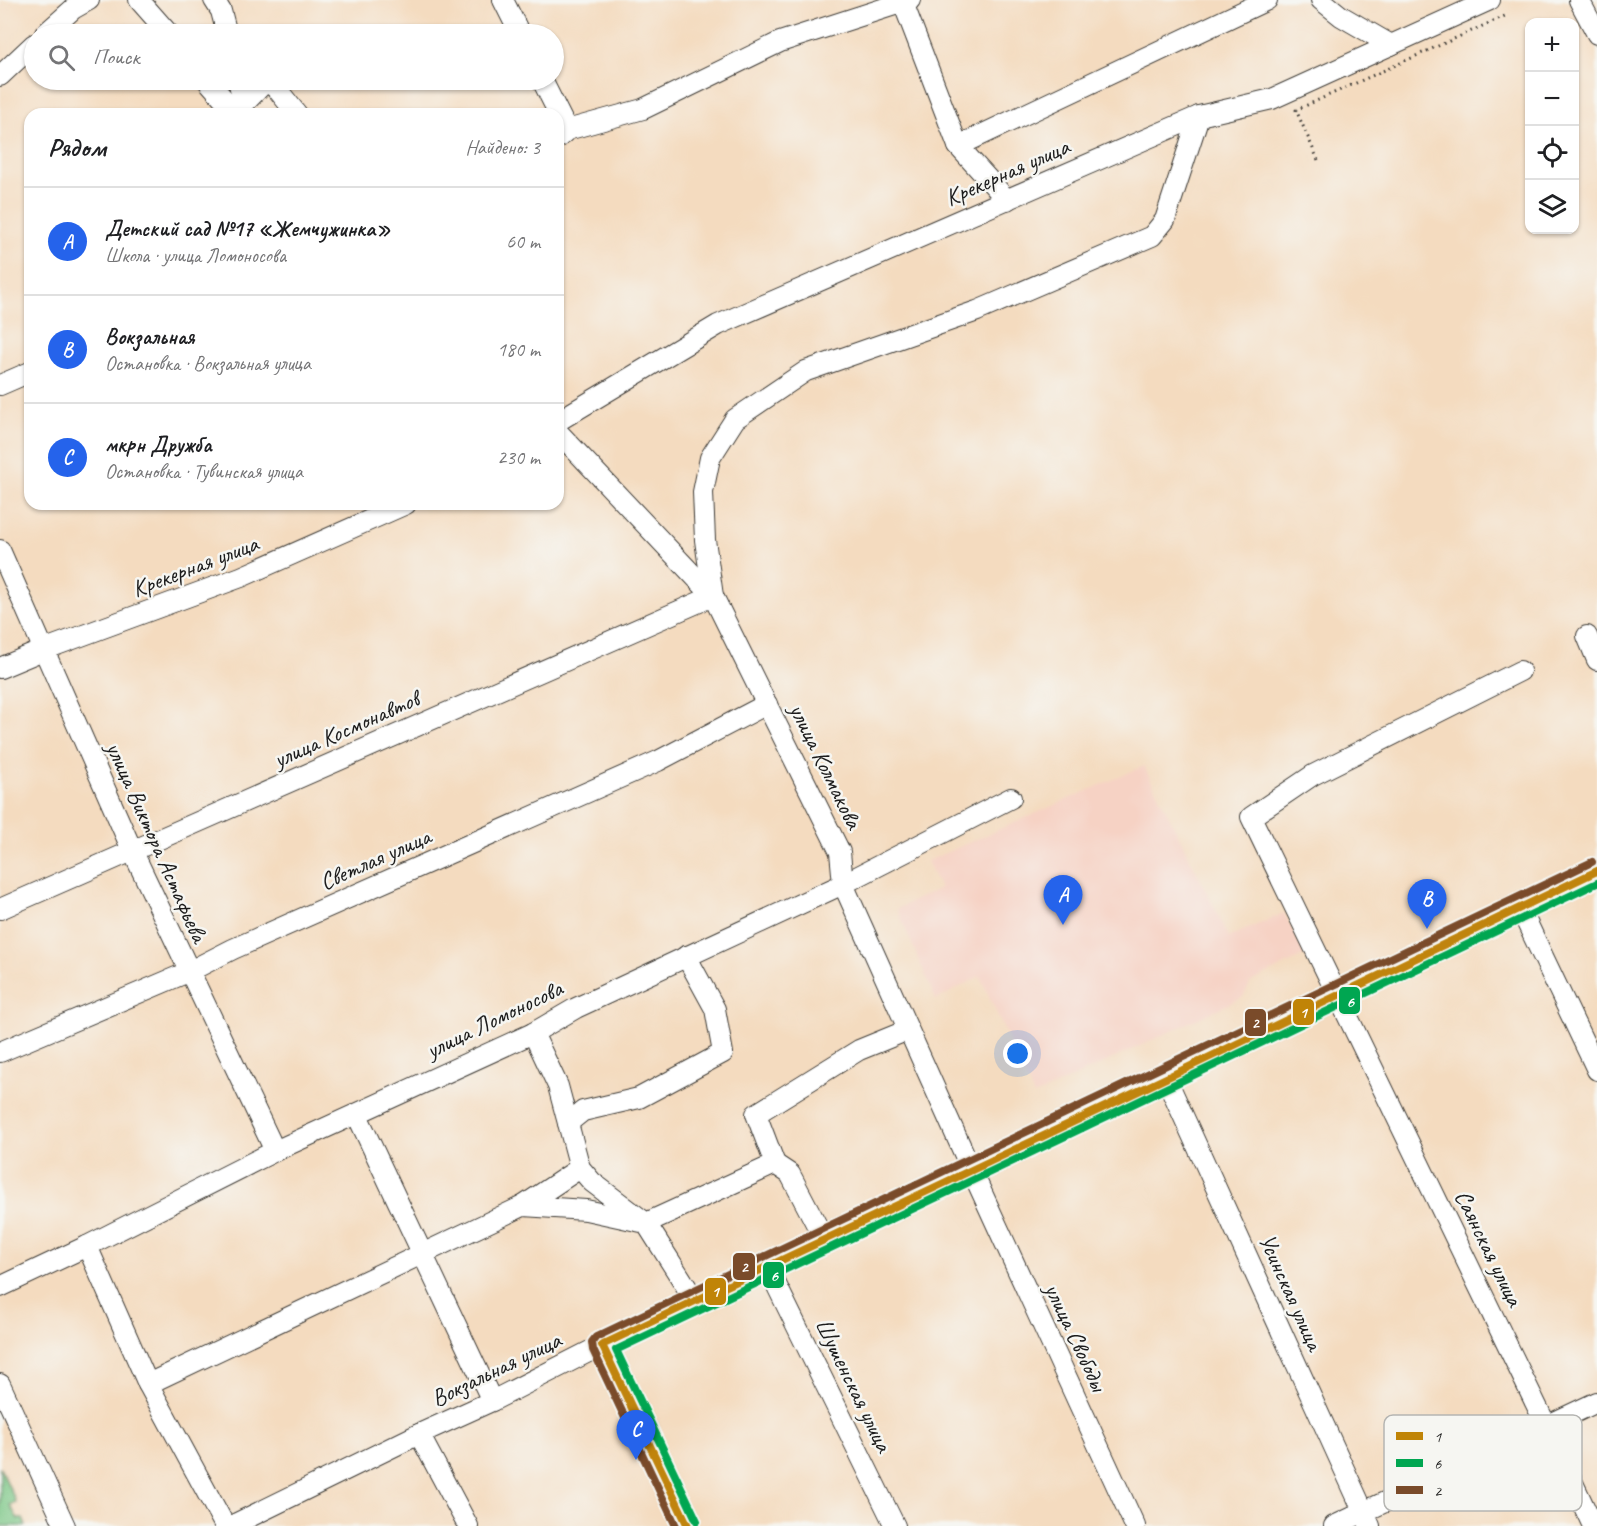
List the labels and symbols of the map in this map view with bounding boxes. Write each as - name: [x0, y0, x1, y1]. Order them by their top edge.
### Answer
- street label: Крекерная улица: [940, 131, 1075, 213]
- street label: Крекерная улица: [128, 528, 264, 604]
- street label: улица Космонавтов: [267, 682, 427, 775]
- street label: улица Колмакова: [782, 697, 870, 835]
- street label: улица Виктора Астафьева: [98, 735, 216, 949]
- street label: Светлая улица: [315, 820, 437, 897]
- pin: A: [1044, 876, 1082, 925]
- pin: B: [1408, 880, 1446, 929]
- street label: улица Ломоносова: [419, 972, 568, 1066]
- line badge: 6: [1338, 986, 1361, 1015]
- text: 6: [1346, 992, 1355, 1012]
- line badge: 1: [1292, 998, 1315, 1026]
- text: 1: [1299, 1003, 1308, 1023]
- line badge: 2: [1244, 1008, 1267, 1037]
- text: 2: [1251, 1013, 1260, 1033]
- your location: [1003, 1039, 1032, 1068]
- street label: Саянская улица: [1448, 1185, 1531, 1312]
- street label: Усинская улица: [1252, 1229, 1331, 1357]
- line badge: 2: [732, 1252, 756, 1281]
- text: 2: [740, 1257, 749, 1277]
- line badge: 6: [762, 1261, 785, 1289]
- text: 6: [770, 1266, 779, 1286]
- line badge: 1: [704, 1277, 727, 1306]
- street label: улица Свободы: [1037, 1277, 1115, 1398]
- text: 1: [711, 1282, 720, 1302]
- street label: Шушенская улица: [809, 1313, 900, 1458]
- street label: Вокзальная улица: [426, 1324, 567, 1413]
- pin: C: [616, 1410, 656, 1460]
- legend: [1384, 1415, 1582, 1511]
- text: 1: [1434, 1427, 1442, 1447]
- text: 6: [1434, 1454, 1442, 1474]
- text: 2: [1434, 1481, 1443, 1501]

